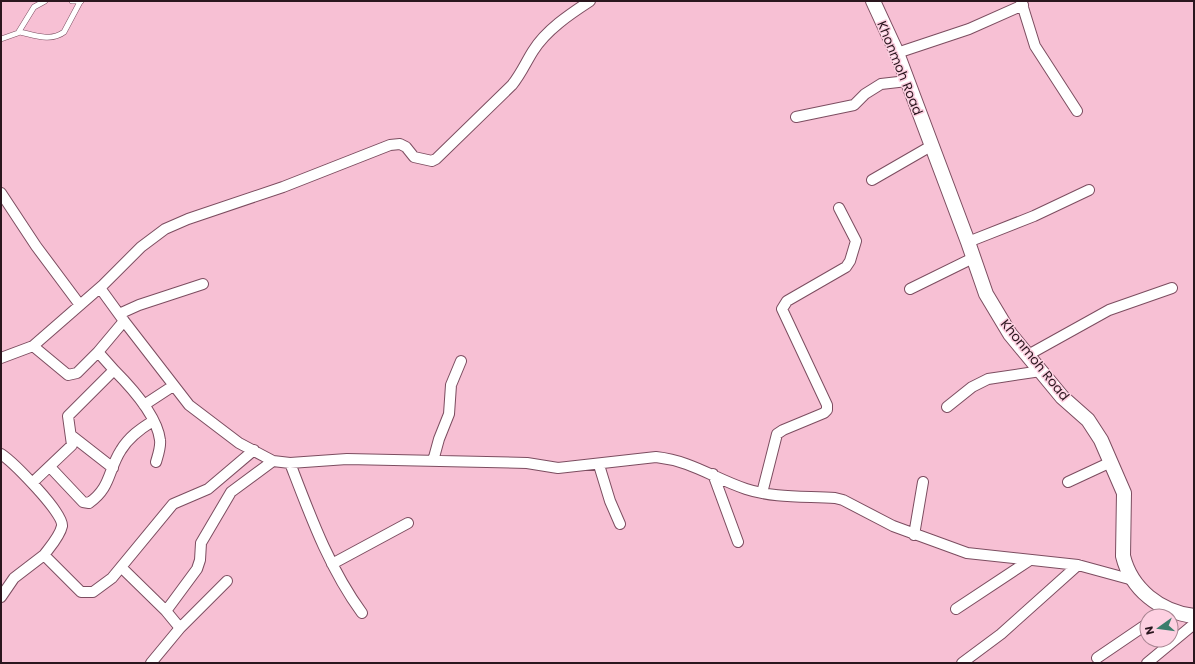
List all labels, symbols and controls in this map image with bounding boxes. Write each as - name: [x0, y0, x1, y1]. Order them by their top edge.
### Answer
- street label: Khonmoh Road: [872, 18, 928, 118]
- street label: Khonmoh Road: [996, 315, 1074, 405]
- north arrow: [1139, 608, 1179, 648]
- text: N: [1141, 624, 1158, 636]

